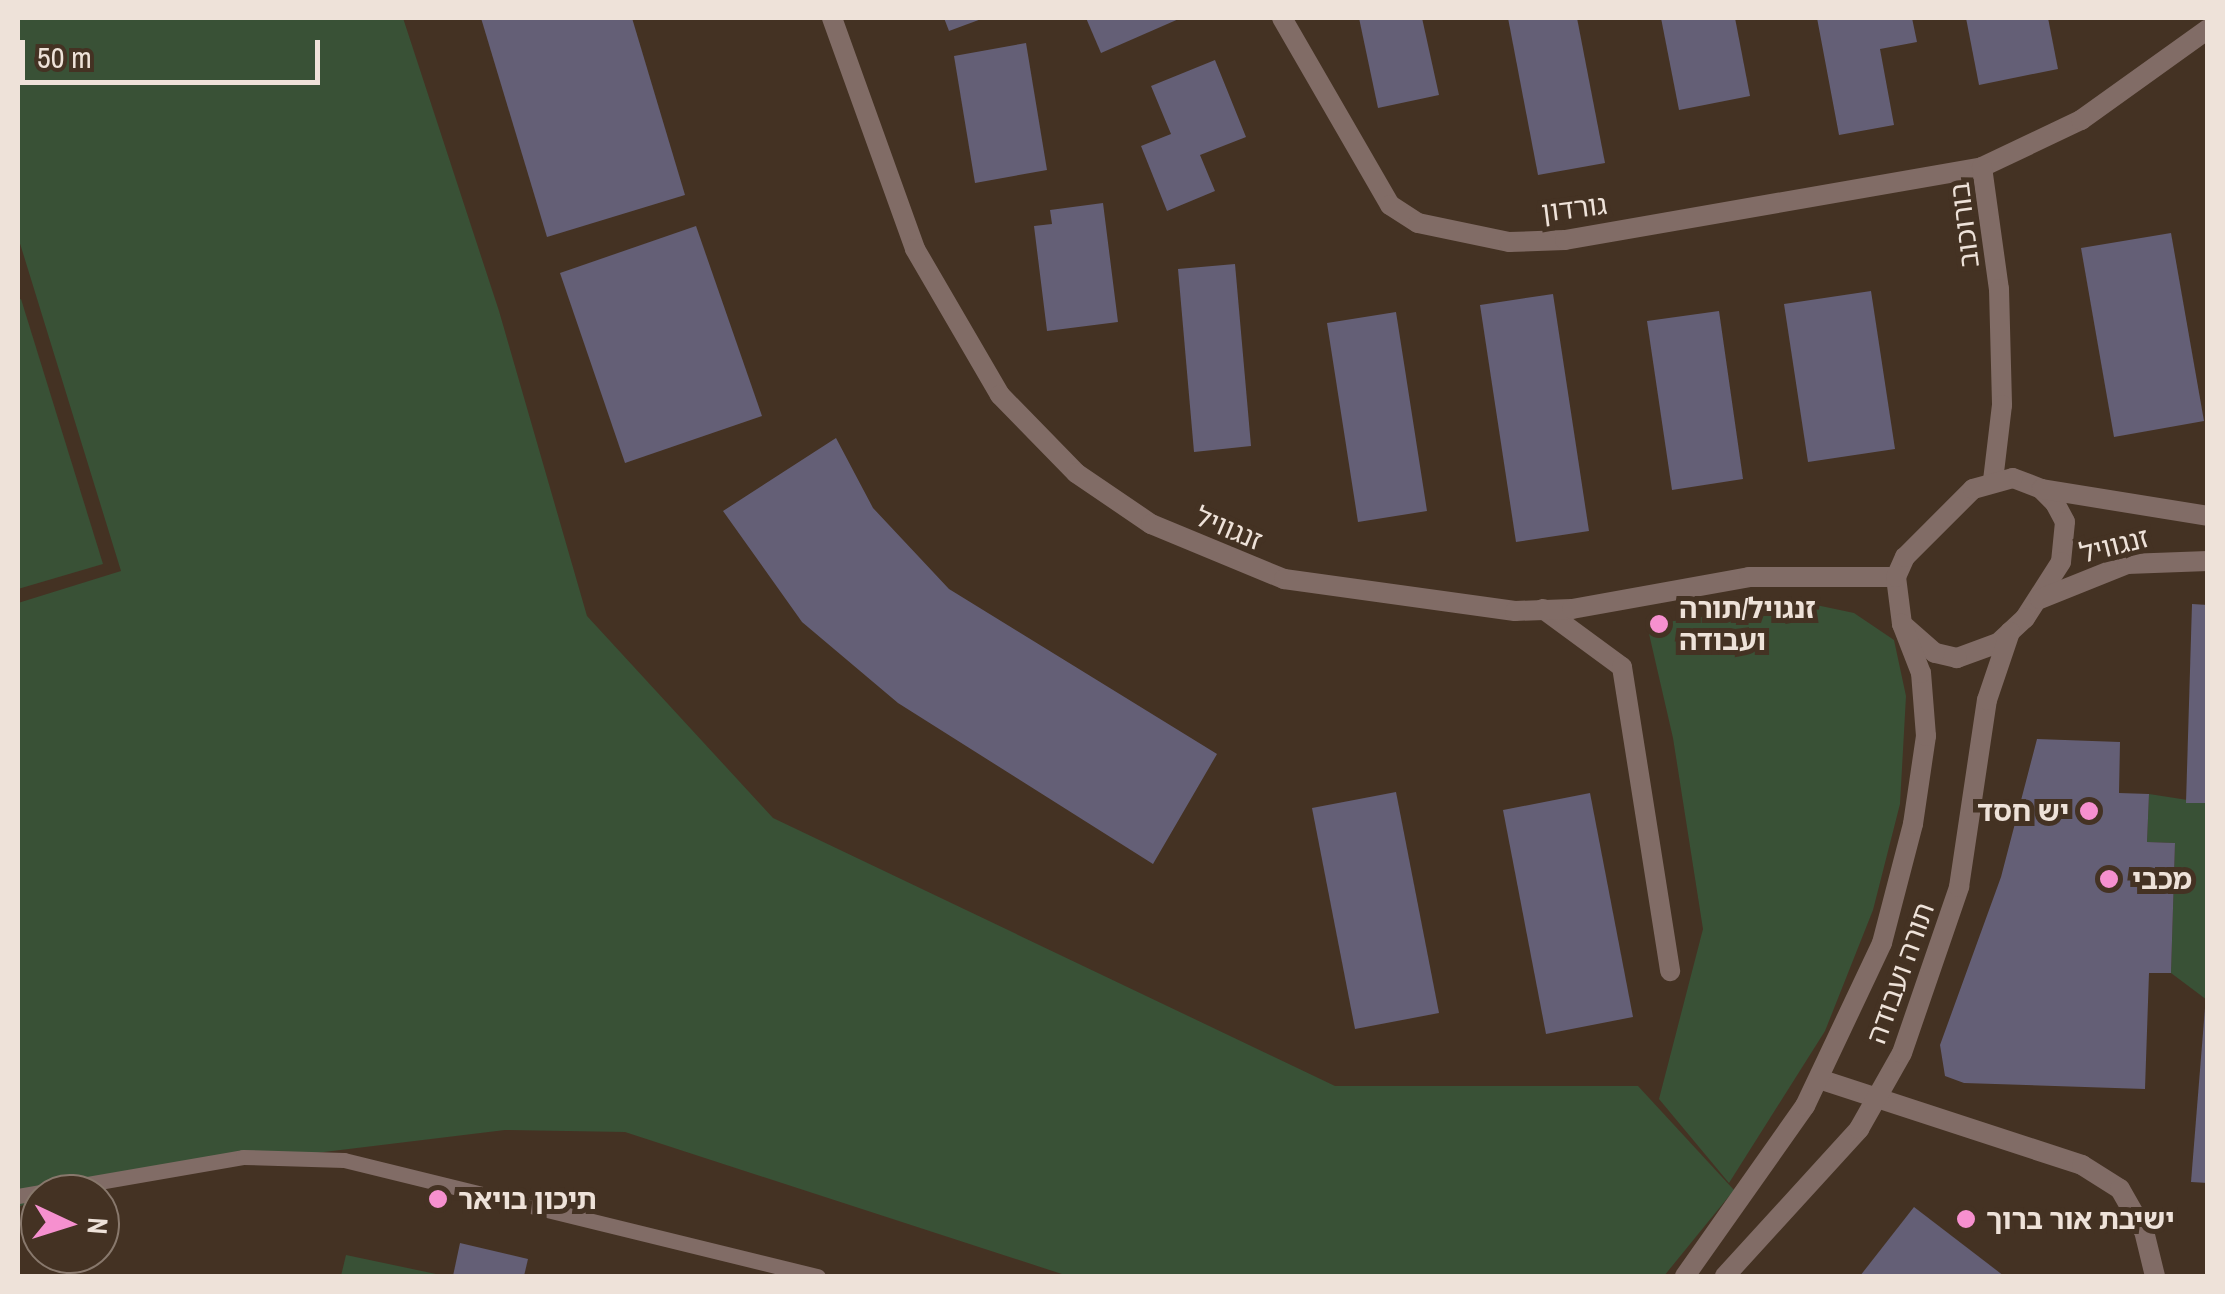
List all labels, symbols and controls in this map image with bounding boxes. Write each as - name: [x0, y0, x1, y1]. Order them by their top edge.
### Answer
- scale bar: [25, 20, 325, 82]
- text: 50 m: [37, 37, 92, 77]
- street label: בורוכוב: [1942, 180, 1986, 270]
- street label: גורדון: [1539, 187, 1609, 229]
- street label: זנגוויל: [1190, 499, 1268, 557]
- street label: זנגוויל: [2076, 520, 2152, 570]
- place label: זנגויל/תורה ועבודה: [1679, 591, 1816, 657]
- marker: זנגויל/תורה ועבודה: [1648, 613, 1670, 635]
- place label: יש חסד: [1977, 794, 2069, 828]
- marker: יש חסד: [2078, 800, 2100, 822]
- place label: מכבי: [2132, 862, 2192, 896]
- marker: מכבי: [2096, 866, 2122, 892]
- street label: תורה ועבודה: [1859, 898, 1941, 1048]
- north arrow: [20, 1174, 120, 1274]
- place label: תיכון בויאר: [458, 1182, 597, 1216]
- marker: תיכון בויאר: [427, 1188, 449, 1210]
- place label: ישיבת אור ברוך: [1986, 1202, 2174, 1236]
- marker: ישיבת אור ברוך: [1955, 1208, 1977, 1230]
- text: N: [78, 1216, 117, 1236]

